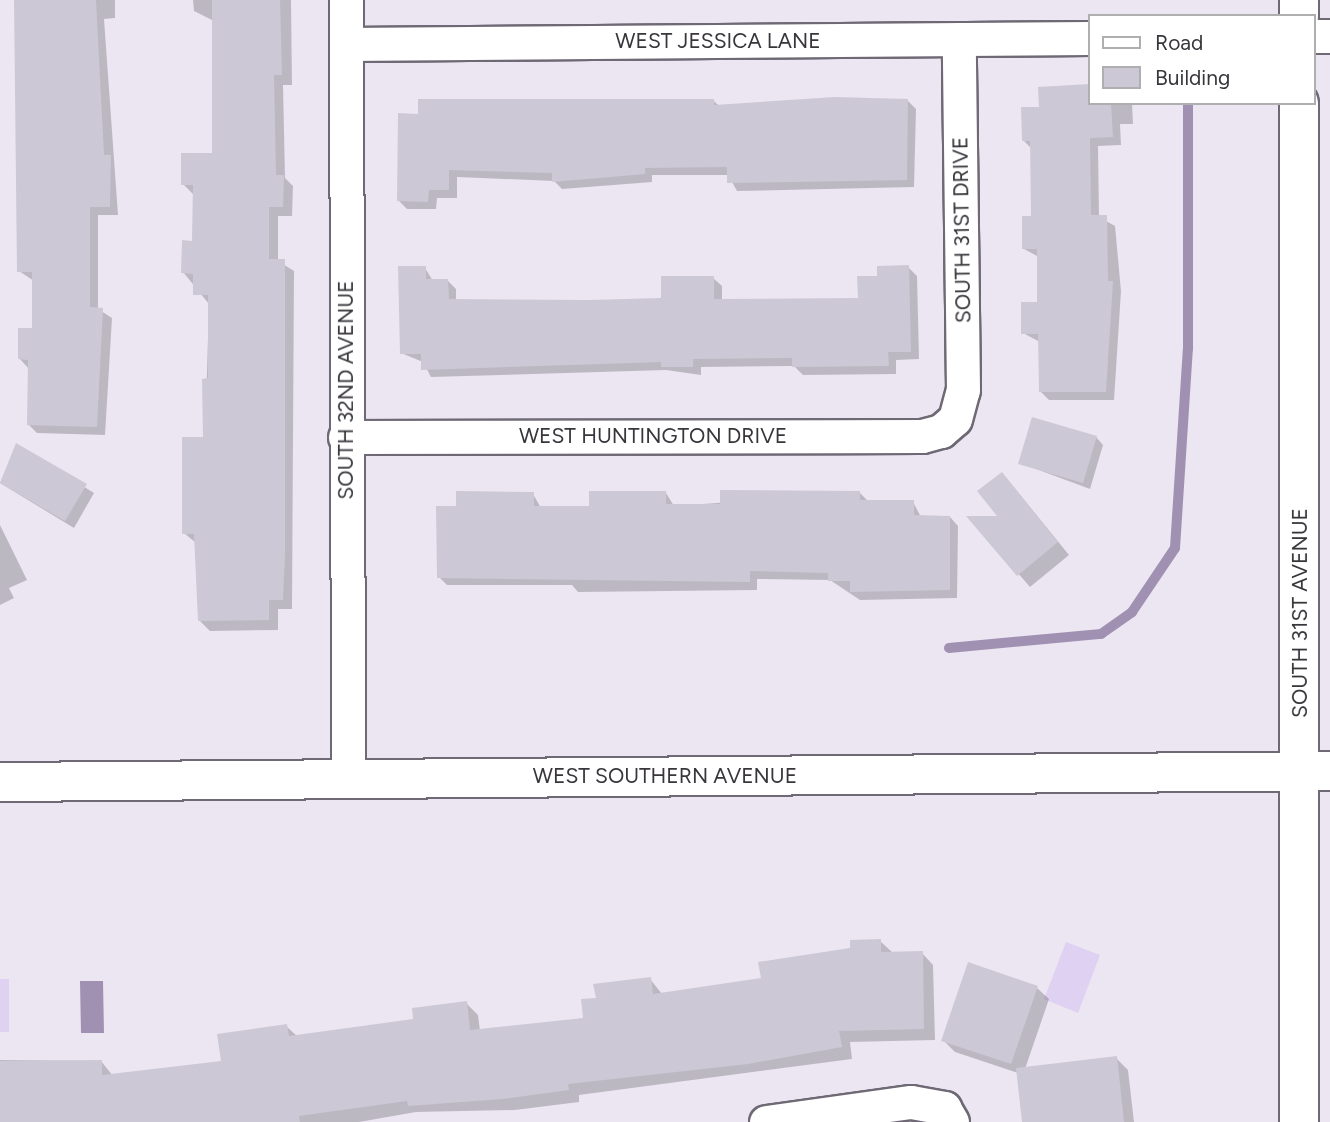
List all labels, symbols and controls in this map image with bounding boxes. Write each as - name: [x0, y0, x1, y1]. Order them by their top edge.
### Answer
- legend: [1088, 14, 1316, 105]
- street label: WEST JESSICA LANE: [615, 28, 821, 54]
- text: Road: [1155, 30, 1203, 55]
- text: Building: [1155, 65, 1230, 90]
- street label: SOUTH 31ST DRIVE: [948, 137, 976, 323]
- street label: SOUTH 32ND AVENUE: [333, 280, 359, 500]
- street label: WEST HUNTINGTON DRIVE: [519, 423, 787, 449]
- street label: SOUTH 31ST AVENUE: [1287, 508, 1313, 718]
- street label: WEST SOUTHERN AVENUE: [533, 763, 797, 789]

